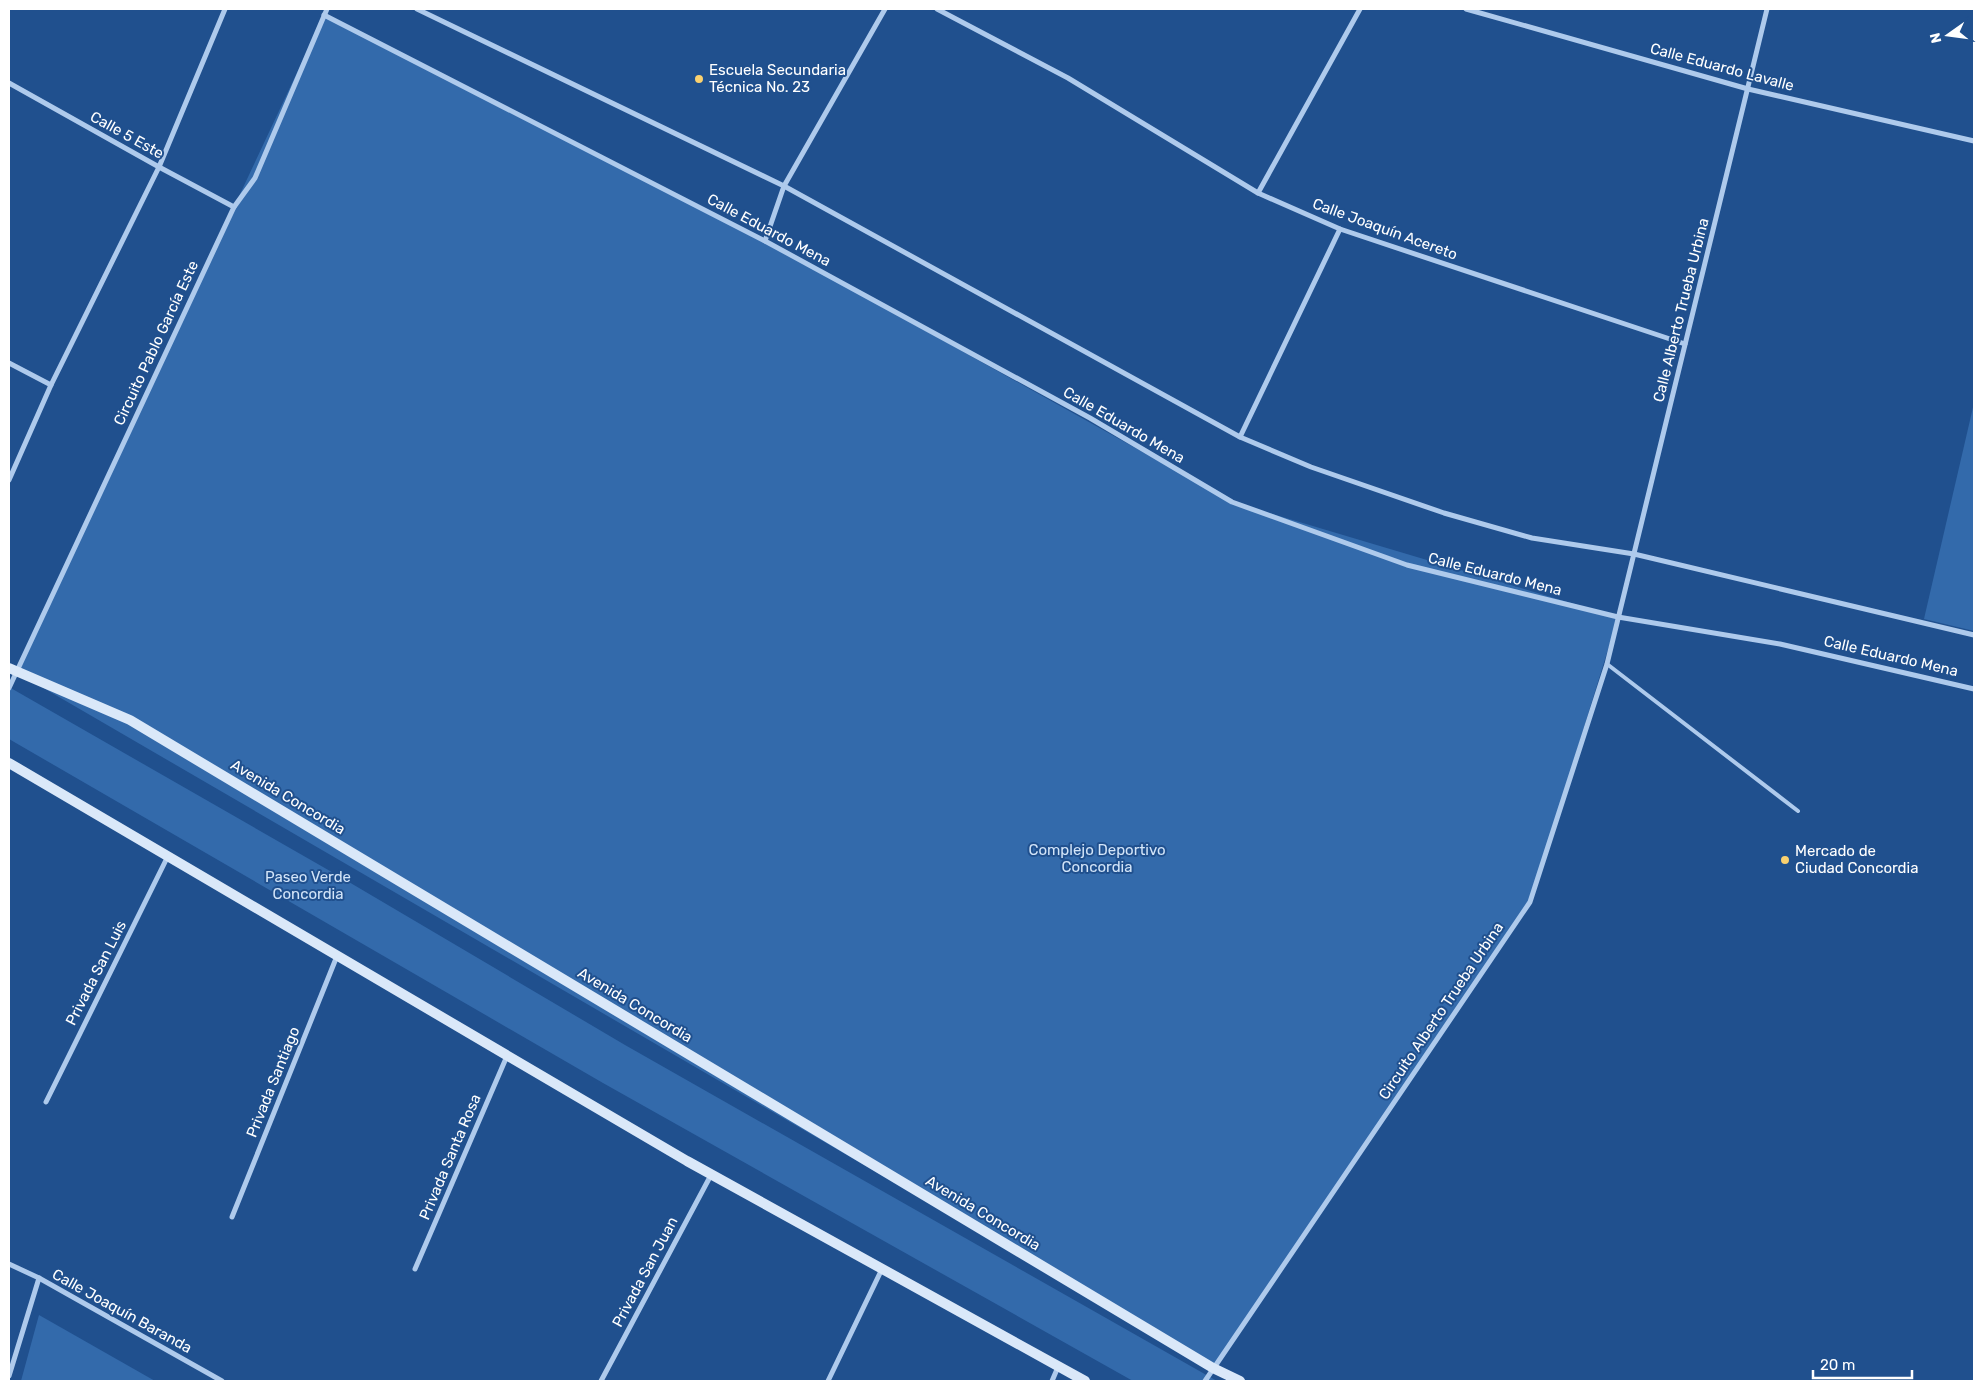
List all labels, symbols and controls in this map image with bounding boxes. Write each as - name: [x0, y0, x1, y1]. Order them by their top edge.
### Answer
- north arrow: [1923, 10, 1973, 60]
- text: N: [1926, 31, 1945, 45]
- street label: Calle Eduardo Lavalle: [1648, 39, 1796, 95]
- place label: Escuela Secundaria Técnica No. 23: [709, 61, 846, 96]
- marker: Escuela Secundaria Técnica No. 23: [693, 73, 705, 85]
- street label: Calle 5 Este: [87, 107, 167, 163]
- street label: Calle Eduardo Mena: [704, 190, 834, 270]
- street label: Calle Joaquín Acereto: [1310, 194, 1460, 264]
- street label: Calle Alberto Trueba Urbina: [1649, 216, 1713, 404]
- street label: Circuito Pablo García Este: [110, 258, 202, 428]
- street label: Calle Eduardo Mena: [1060, 383, 1188, 467]
- street label: Calle Eduardo Mena: [1426, 549, 1564, 599]
- street label: Calle Eduardo Mena: [1822, 632, 1960, 680]
- street label: Avenida Concordia: [227, 756, 349, 838]
- park label: Complejo Deportivo Concordia: [1028, 841, 1166, 876]
- place label: Mercado de Ciudad Concordia: [1795, 842, 1918, 877]
- marker: Mercado de Ciudad Concordia: [1779, 854, 1791, 866]
- park label: Paseo Verde Concordia: [265, 868, 351, 903]
- street label: Privada San Luis: [62, 917, 130, 1028]
- street label: Circuito Alberto Trueba Urbina: [1375, 919, 1507, 1103]
- street label: Avenida Concordia: [574, 964, 696, 1046]
- street label: Privada Santiago: [243, 1024, 303, 1140]
- street label: Privada Santa Rosa: [415, 1091, 485, 1223]
- street label: Avenida Concordia: [922, 1172, 1044, 1254]
- street label: Privada San Juan: [608, 1214, 682, 1330]
- street label: Calle Joaquín Baranda: [49, 1265, 195, 1357]
- scale bar: [1813, 1348, 1912, 1380]
- text: 20 m: [1820, 1356, 1855, 1374]

